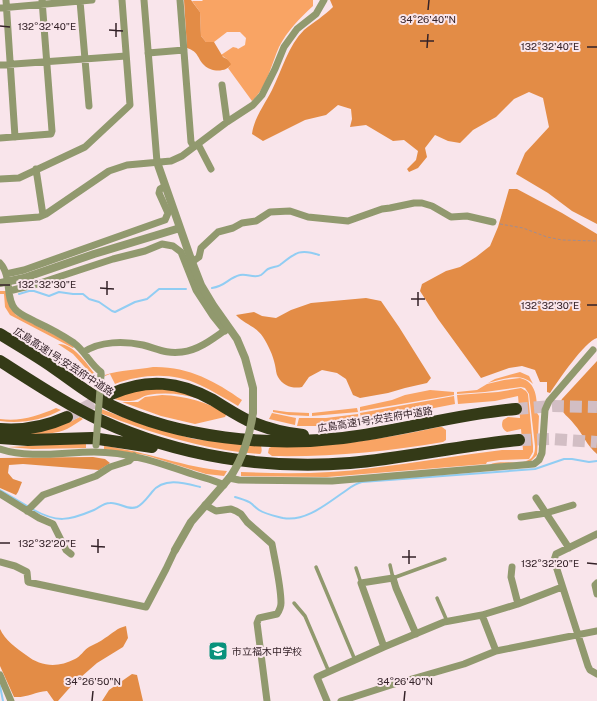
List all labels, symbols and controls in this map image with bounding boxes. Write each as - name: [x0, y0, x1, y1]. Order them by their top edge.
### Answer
- text: 34°26'40"N: [400, 13, 456, 25]
- text: 132°32'40"E: [18, 20, 76, 32]
- text: 132°32'40"E: [521, 40, 579, 52]
- text: 132°32'30"E: [18, 278, 76, 290]
- text: 132°32'30"E: [521, 299, 579, 311]
- street label: 広島高速1号;安芸府中道路: [12, 324, 116, 398]
- street label: 広島高速1号;安芸府中道路: [317, 404, 433, 434]
- text: 132°32'20"E: [18, 537, 76, 549]
- text: 132°32'20"E: [521, 557, 579, 569]
- school or university icon: 市立福木中学校: [207, 640, 229, 662]
- place label: 市立福木中学校: [232, 645, 302, 657]
- text: 34°26'50"N: [65, 675, 121, 687]
- text: 34°26'40"N: [377, 675, 433, 687]

